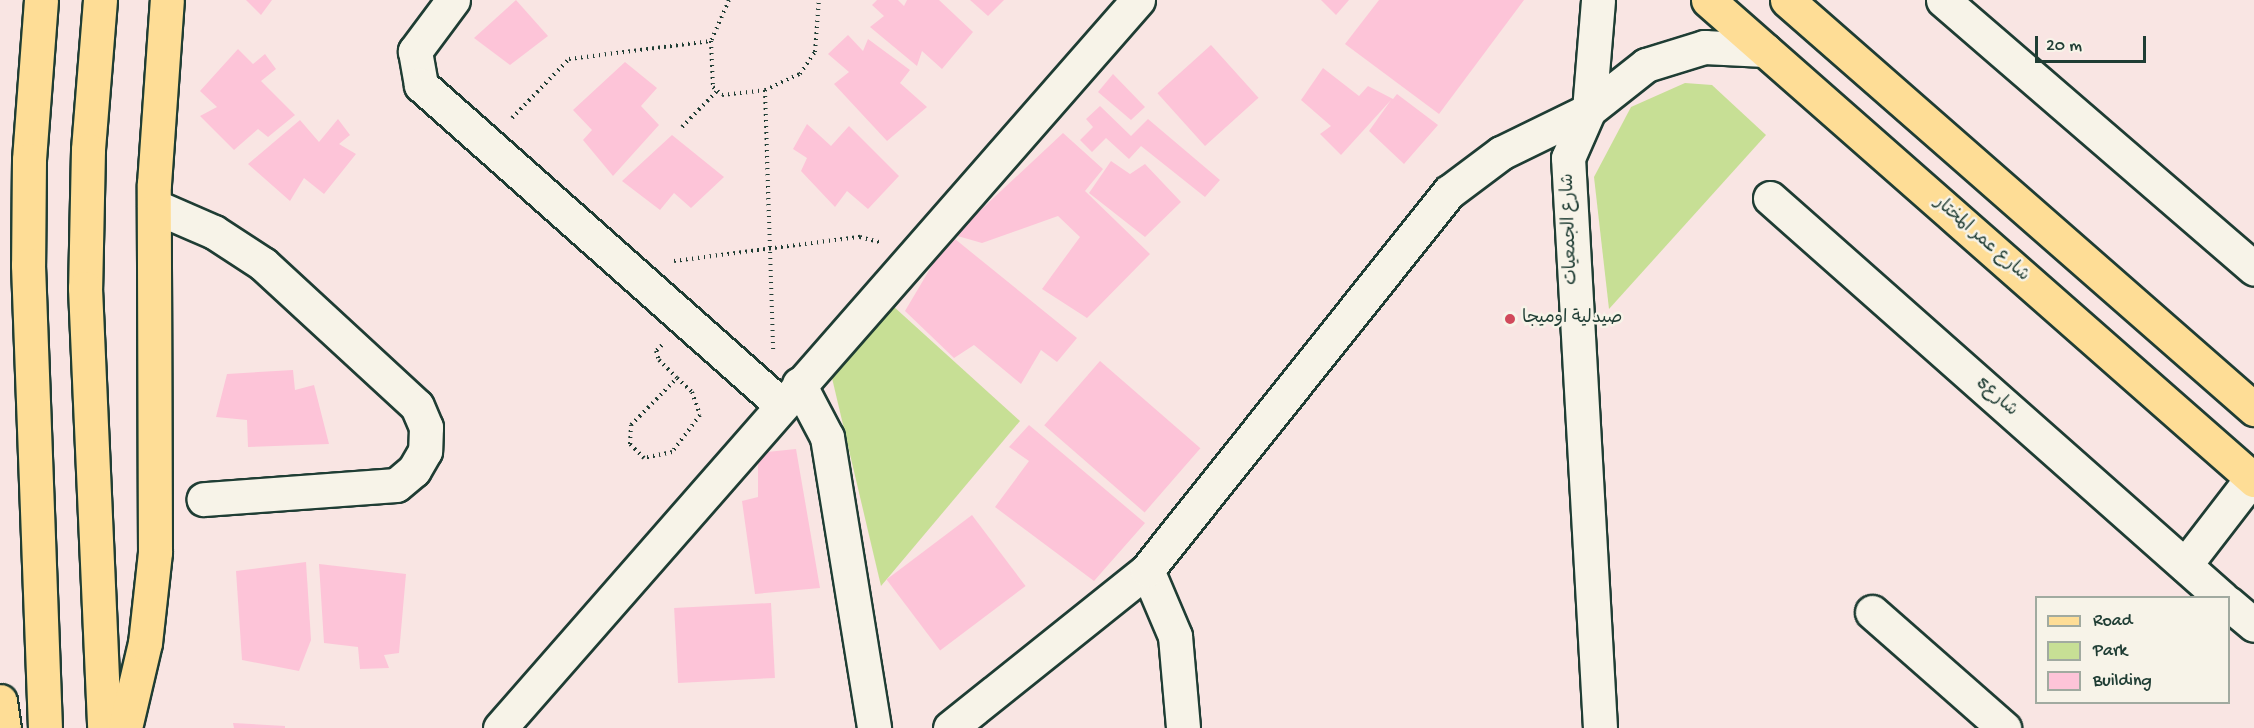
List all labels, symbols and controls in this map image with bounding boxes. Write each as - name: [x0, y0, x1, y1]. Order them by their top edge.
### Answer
- scale bar: [2038, 24, 2149, 62]
- text: 20 m: [2046, 36, 2082, 57]
- street label: شارع الجمعيات: [1558, 173, 1584, 285]
- street label: شارع عمر المختار: [1929, 193, 2033, 287]
- place label: صيدلية اوميجا: [1522, 308, 1622, 330]
- marker: صيدلية اوميجا: [1503, 312, 1517, 326]
- street label: شارع5: [1971, 374, 2021, 422]
- legend: [2035, 596, 2230, 704]
- text: Road: [2093, 611, 2132, 632]
- text: Park: [2093, 641, 2127, 662]
- text: Building: [2093, 671, 2152, 692]

